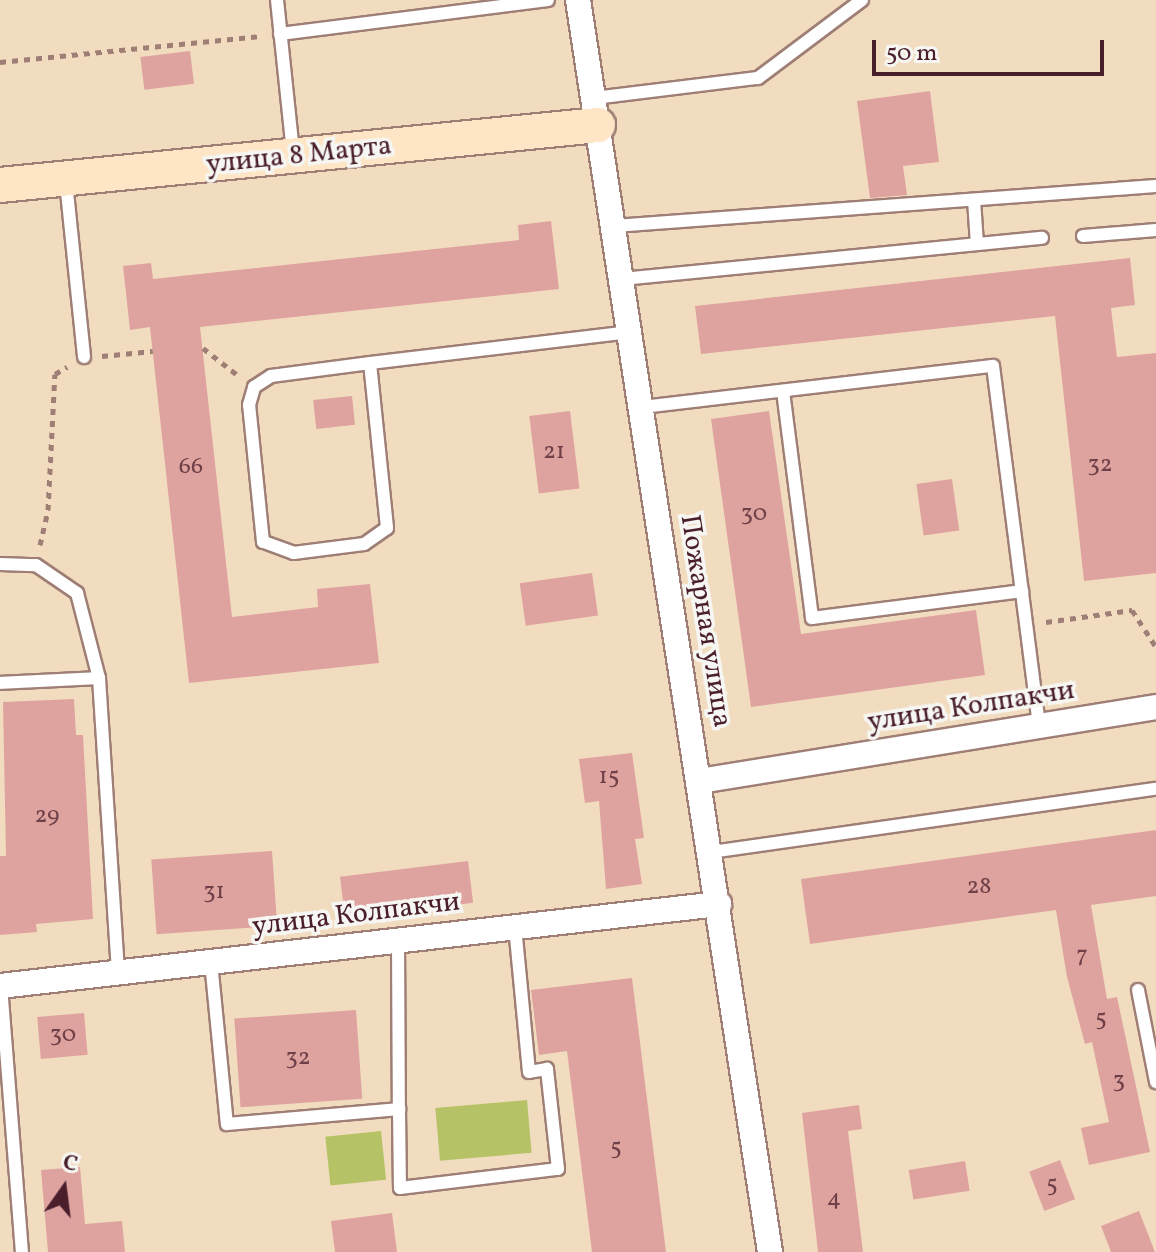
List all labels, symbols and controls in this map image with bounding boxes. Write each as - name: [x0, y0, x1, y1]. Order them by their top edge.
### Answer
- scale bar: [876, 24, 1108, 74]
- text: 50 m: [886, 37, 938, 71]
- street label: улица 8 Марта: [205, 130, 393, 182]
- house number: 21: [543, 439, 565, 467]
- house number: 32: [1087, 452, 1113, 480]
- house number: 66: [179, 454, 203, 482]
- house number: 30: [741, 501, 767, 529]
- street label: Пожарная улица: [672, 512, 738, 730]
- street label: улица Колпакчи: [865, 674, 1077, 740]
- house number: 15: [599, 764, 619, 792]
- house number: 29: [34, 803, 60, 831]
- house number: 28: [966, 874, 992, 902]
- house number: 31: [203, 879, 225, 907]
- street label: улица Колпакчи: [250, 886, 462, 944]
- house number: 7: [1076, 943, 1088, 971]
- house number: 5: [1095, 1006, 1107, 1034]
- house number: 30: [50, 1022, 76, 1050]
- house number: 32: [285, 1045, 311, 1073]
- house number: 3: [1113, 1068, 1125, 1096]
- house number: 5: [610, 1135, 622, 1163]
- text: С: [59, 1147, 81, 1181]
- north arrow: [24, 1148, 104, 1228]
- house number: 5: [1046, 1172, 1058, 1200]
- house number: 4: [827, 1186, 841, 1214]

